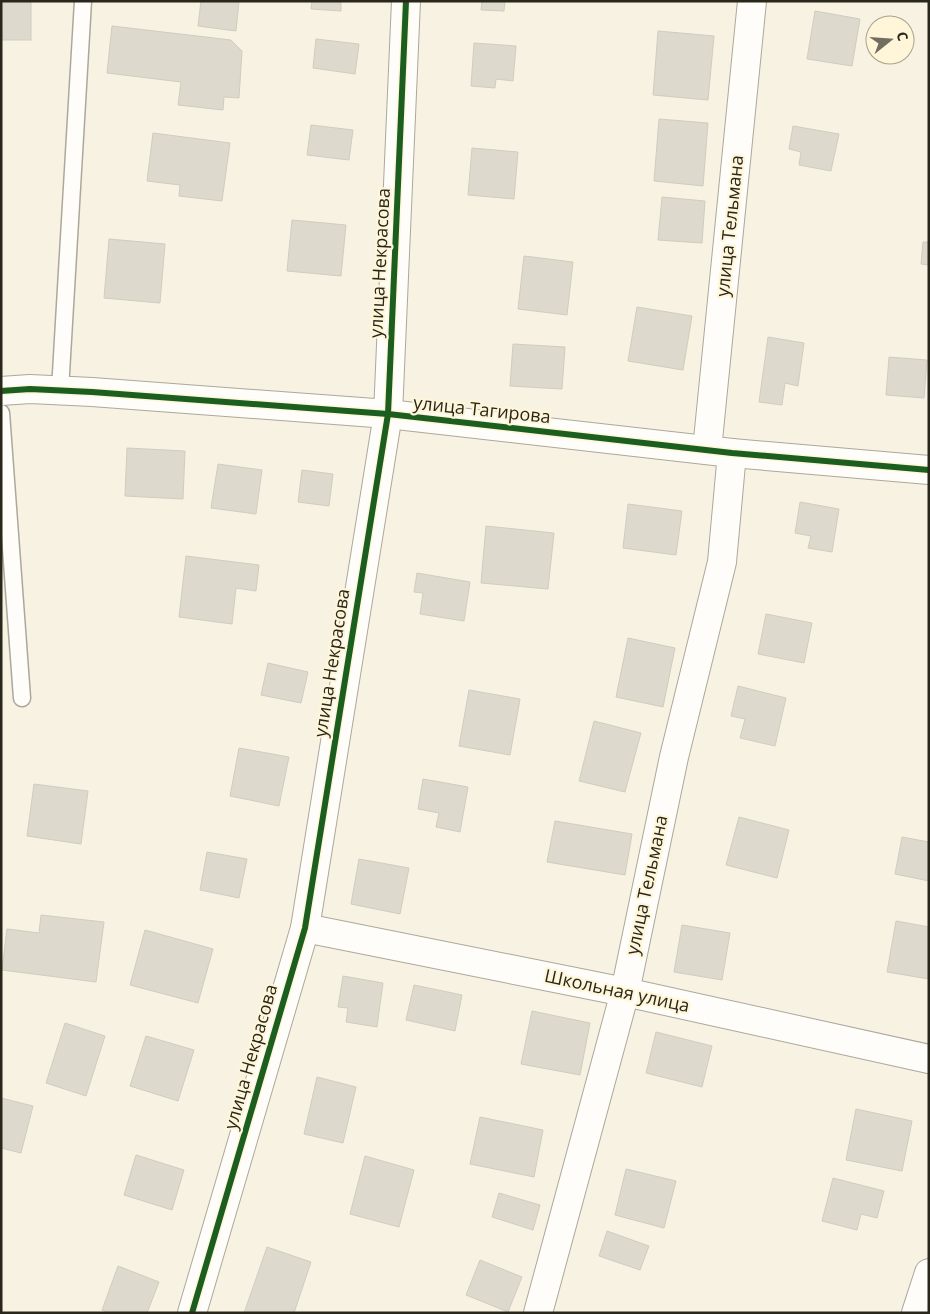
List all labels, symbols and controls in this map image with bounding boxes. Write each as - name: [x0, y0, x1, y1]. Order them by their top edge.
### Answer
- north arrow: [865, 15, 915, 65]
- text: С: [893, 29, 913, 43]
- street label: улица Тельмана: [710, 154, 748, 298]
- street label: улица Некрасова: [363, 187, 395, 339]
- street label: улица Тагирова: [412, 390, 552, 428]
- street label: улица Некрасова: [307, 587, 355, 739]
- street label: улица Тельмана: [619, 813, 673, 957]
- street label: Школьная улица: [542, 963, 692, 1017]
- street label: улица Некрасова: [218, 981, 282, 1132]

